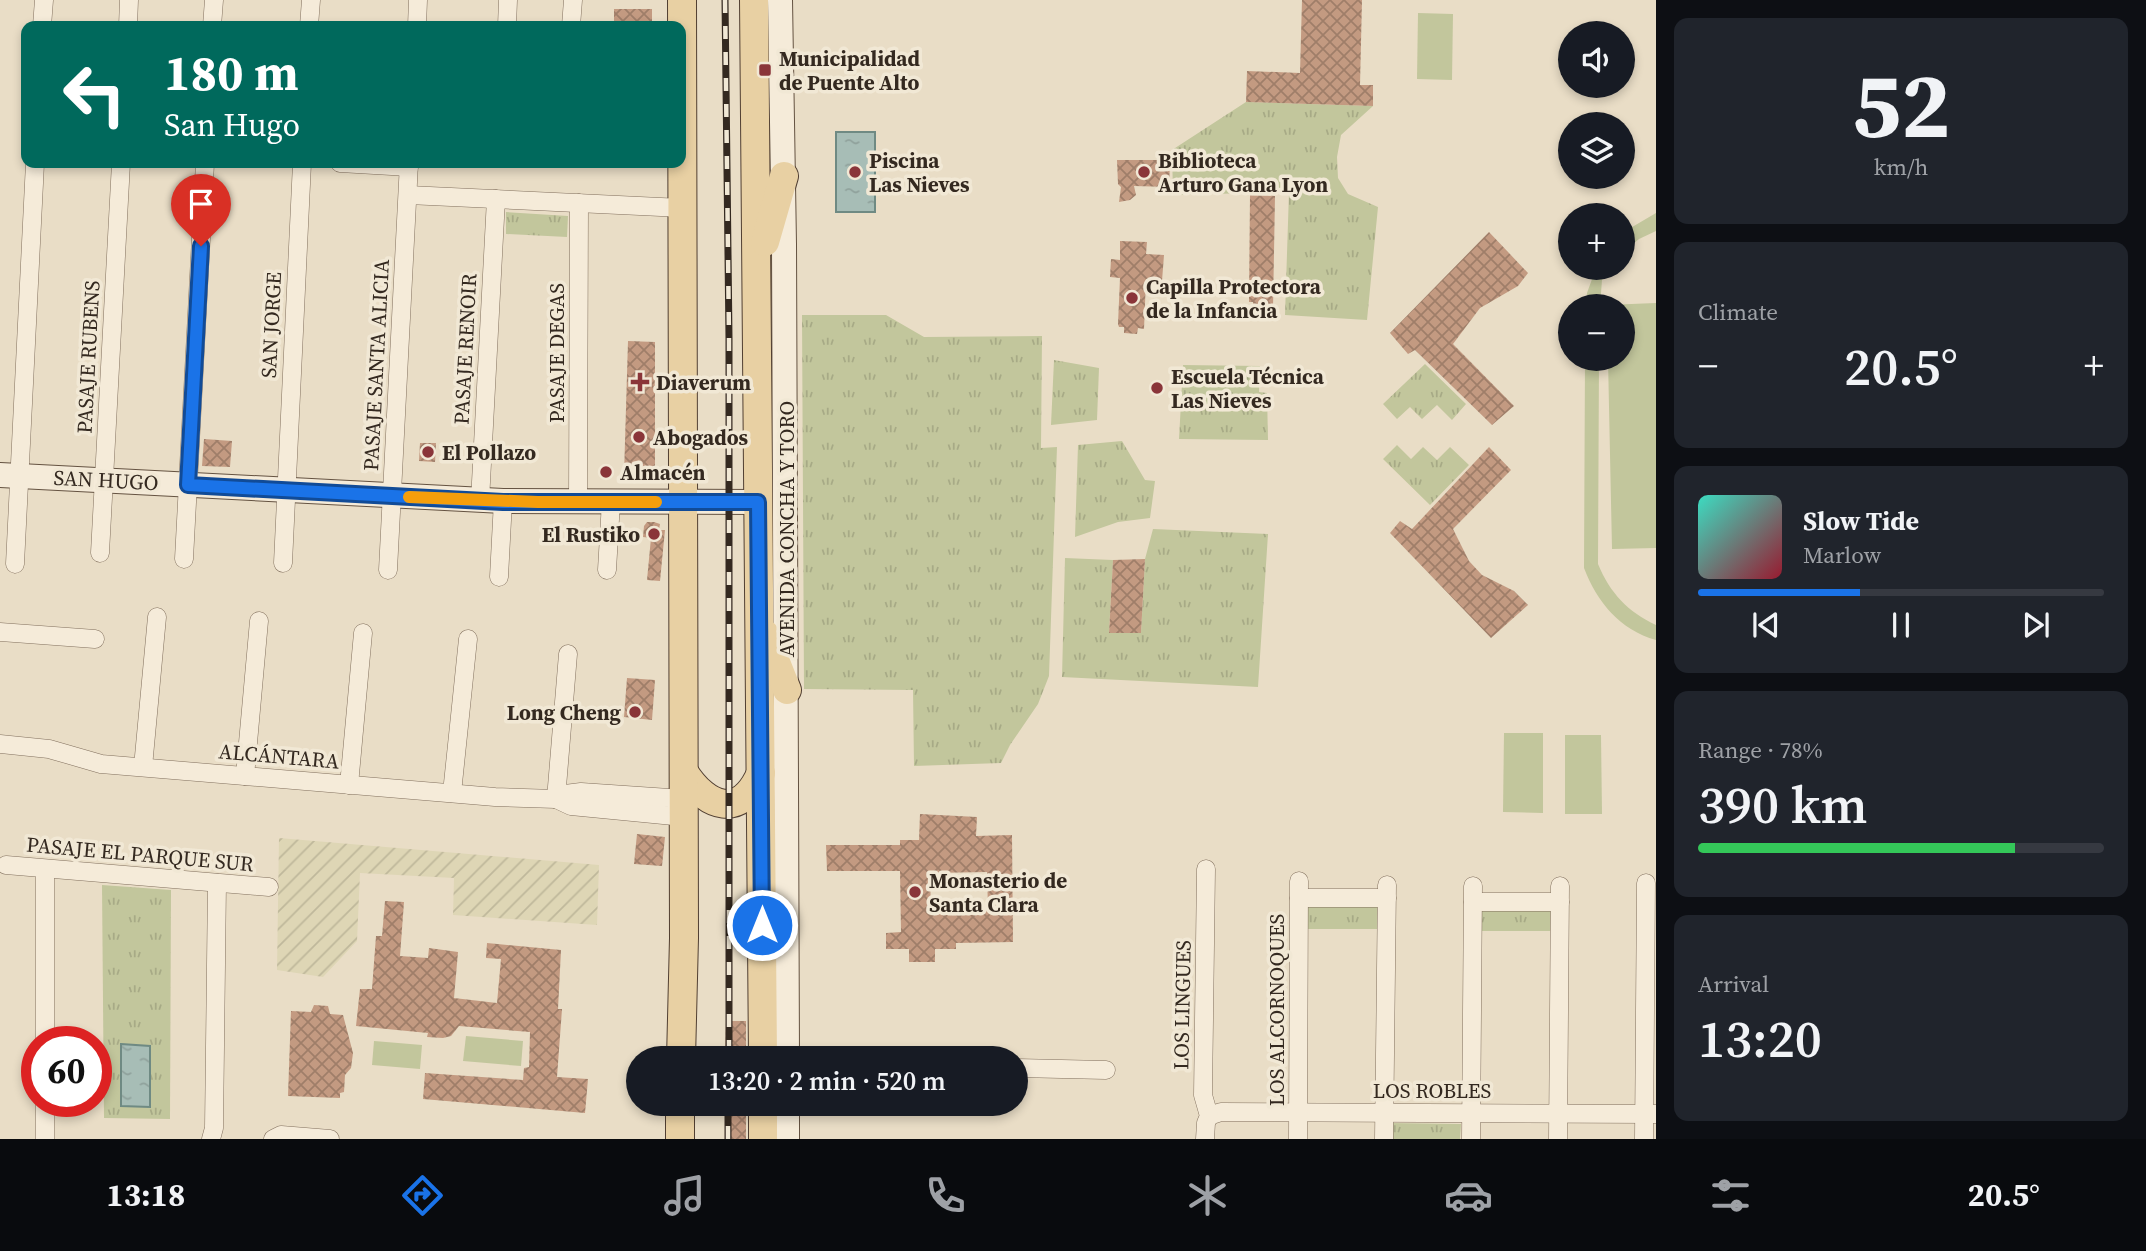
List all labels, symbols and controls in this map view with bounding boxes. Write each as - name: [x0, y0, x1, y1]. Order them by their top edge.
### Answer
- map controls: [1558, 21, 1635, 371]
- button: sound: [1558, 21, 1635, 98]
- text: 180 m: [164, 39, 299, 106]
- text: 52: [1852, 43, 1950, 167]
- place label: Municipalidad de Puente Alto: [779, 44, 920, 97]
- icon: left: [49, 49, 140, 140]
- marker: Municipalidad de Puente Alto: [757, 62, 773, 78]
- text: San Hugo: [164, 103, 300, 147]
- button: layers: [1558, 112, 1635, 189]
- place label: Piscina Las Nieves: [869, 146, 970, 199]
- place label: Biblioteca Arturo Gana Lyon: [1158, 146, 1328, 199]
- text: km/h: [1874, 151, 1928, 183]
- marker: Piscina Las Nieves: [847, 164, 863, 180]
- marker: Biblioteca Arturo Gana Lyon: [1136, 164, 1152, 180]
- pin: [171, 174, 231, 246]
- icon: arrive: [182, 185, 220, 223]
- button: +: [1558, 203, 1635, 280]
- street label: PASAJE SANTA ALICIA: [356, 258, 396, 472]
- street label: SAN JORGE: [254, 271, 288, 379]
- street label: PASAJE RENOIR: [447, 272, 483, 425]
- place label: Capilla Protectora de la Infancia: [1146, 272, 1322, 325]
- street label: PASAJE RUBENS: [70, 280, 106, 434]
- street label: PASAJE DEGAS: [542, 283, 571, 423]
- marker: Capilla Protectora de la Infancia: [1124, 290, 1140, 306]
- button: −: [1558, 294, 1635, 371]
- text: Climate: [1698, 296, 1778, 328]
- text: 20.5°: [1844, 331, 1958, 402]
- text: −: [1698, 340, 1718, 392]
- text: +: [2084, 340, 2104, 392]
- place label: Escuela Técnica Las Nieves: [1171, 362, 1325, 415]
- place label: Diaverum: [656, 368, 751, 397]
- marker: Diaverum: [630, 372, 650, 392]
- marker: Escuela Técnica Las Nieves: [1149, 380, 1165, 396]
- street label: AVENIDA CONCHA Y TORO: [772, 401, 801, 657]
- place label: Abogados: [653, 423, 749, 452]
- marker: Abogados: [631, 429, 647, 445]
- place label: El Pollazo: [442, 438, 536, 467]
- marker: El Pollazo: [420, 444, 436, 460]
- place label: Almacén: [620, 458, 706, 487]
- street label: SAN HUGO: [53, 463, 159, 497]
- marker: Almacén: [598, 464, 614, 480]
- text: Slow Tide: [1803, 503, 1919, 539]
- place label: El Rustiko: [542, 520, 640, 549]
- marker: El Rustiko: [646, 526, 662, 542]
- text: Marlow: [1803, 539, 1881, 571]
- icon: previous: [1747, 606, 1785, 644]
- icon: pause: [1882, 606, 1920, 644]
- icon: next: [2017, 606, 2055, 644]
- place label: Long Cheng: [507, 698, 622, 727]
- marker: Long Cheng: [627, 704, 643, 720]
- text: Range · 78%: [1698, 734, 1823, 766]
- street label: ALCÁNTARA: [217, 736, 341, 776]
- text: 390 km: [1698, 769, 1867, 840]
- street label: PASAJE EL PARQUE SUR: [25, 830, 255, 878]
- place label: Monasterio de Santa Clara: [929, 866, 1067, 919]
- marker: Monasterio de Santa Clara: [907, 884, 923, 900]
- position arrow: [725, 888, 799, 962]
- street label: LOS ALCORNOQUES: [1262, 914, 1291, 1106]
- street label: LOS LINGUES: [1166, 940, 1198, 1070]
- text: Arrival: [1698, 968, 1769, 1000]
- text: 13:20: [1698, 1003, 1822, 1074]
- speed limit sign: 60: [21, 1026, 112, 1117]
- text: 13:20 · 2 min · 520 m: [708, 1063, 946, 1099]
- street label: LOS ROBLES: [1373, 1076, 1491, 1105]
- icon: directions: [398, 1171, 447, 1220]
- icon: music: [660, 1171, 709, 1220]
- icon: phone: [921, 1171, 970, 1220]
- icon: climate: [1183, 1171, 1232, 1220]
- icon: car: [1444, 1171, 1493, 1220]
- icon: filters: [1706, 1171, 1755, 1220]
- text: 13:18: [106, 1173, 185, 1217]
- text: 20.5°: [1968, 1173, 2040, 1217]

